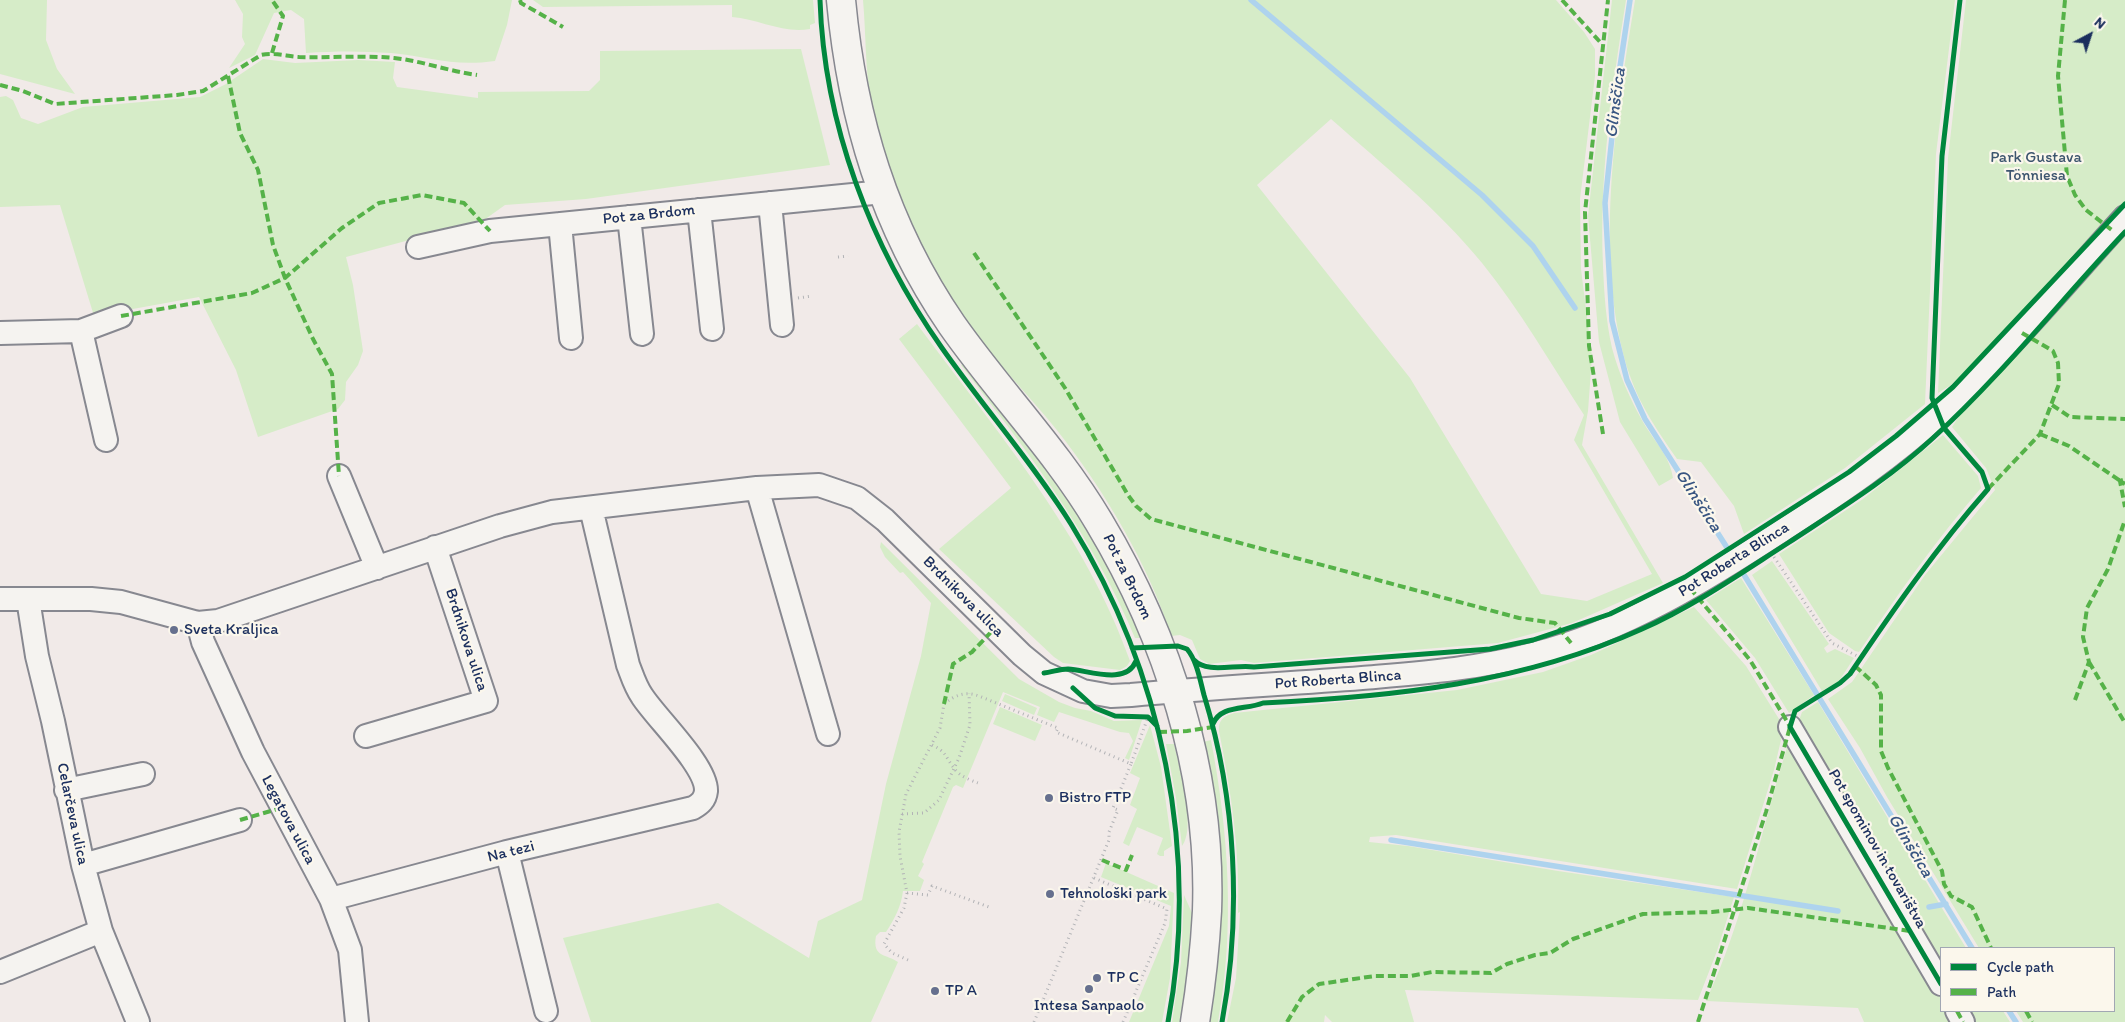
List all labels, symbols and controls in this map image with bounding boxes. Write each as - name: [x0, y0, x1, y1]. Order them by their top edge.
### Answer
- north arrow: [2065, 10, 2115, 60]
- text: N: [2091, 14, 2109, 33]
- water label: Glinščica: [1601, 67, 1631, 139]
- park label: Park Gustava Tönniesa: [1990, 148, 2082, 186]
- street label: Pot za Brdom: [602, 201, 696, 229]
- water label: Glinščica: [1670, 466, 1726, 536]
- street label: Pot Roberta Blinca: [1675, 518, 1793, 602]
- street label: Pot za Brdom: [1098, 531, 1156, 623]
- street label: Brdnikova ulica: [918, 552, 1008, 642]
- street label: Brdnikova ulica: [440, 586, 492, 694]
- place label: Sveta Kraljica: [184, 620, 279, 640]
- marker: Sveta Kraljica: [168, 624, 180, 636]
- street label: Pot Roberta Blinca: [1274, 666, 1402, 694]
- street label: Celarčeva ulica: [52, 761, 92, 867]
- street label: Pot spominov in tovarištva: [1823, 766, 1931, 932]
- street label: Legatova ulica: [256, 772, 320, 868]
- place label: Bistro FTP: [1059, 788, 1131, 808]
- marker: Bistro FTP: [1043, 792, 1055, 804]
- water label: Glinščica: [1883, 810, 1937, 882]
- street label: Na tezi: [486, 837, 536, 867]
- place label: Tehnološki park: [1060, 884, 1167, 904]
- marker: Tehnološki park: [1044, 888, 1056, 900]
- legend: [1940, 947, 2115, 1012]
- text: Cycle path: [1987, 958, 2054, 976]
- place label: TP C: [1107, 968, 1139, 988]
- marker: TP C: [1091, 972, 1103, 984]
- place label: TP A: [945, 981, 977, 1001]
- marker: Intesa Sanpaolo: [1083, 983, 1095, 995]
- text: Path: [1987, 983, 2016, 1001]
- marker: TP A: [929, 985, 941, 997]
- place label: Intesa Sanpaolo: [1034, 996, 1144, 1016]

